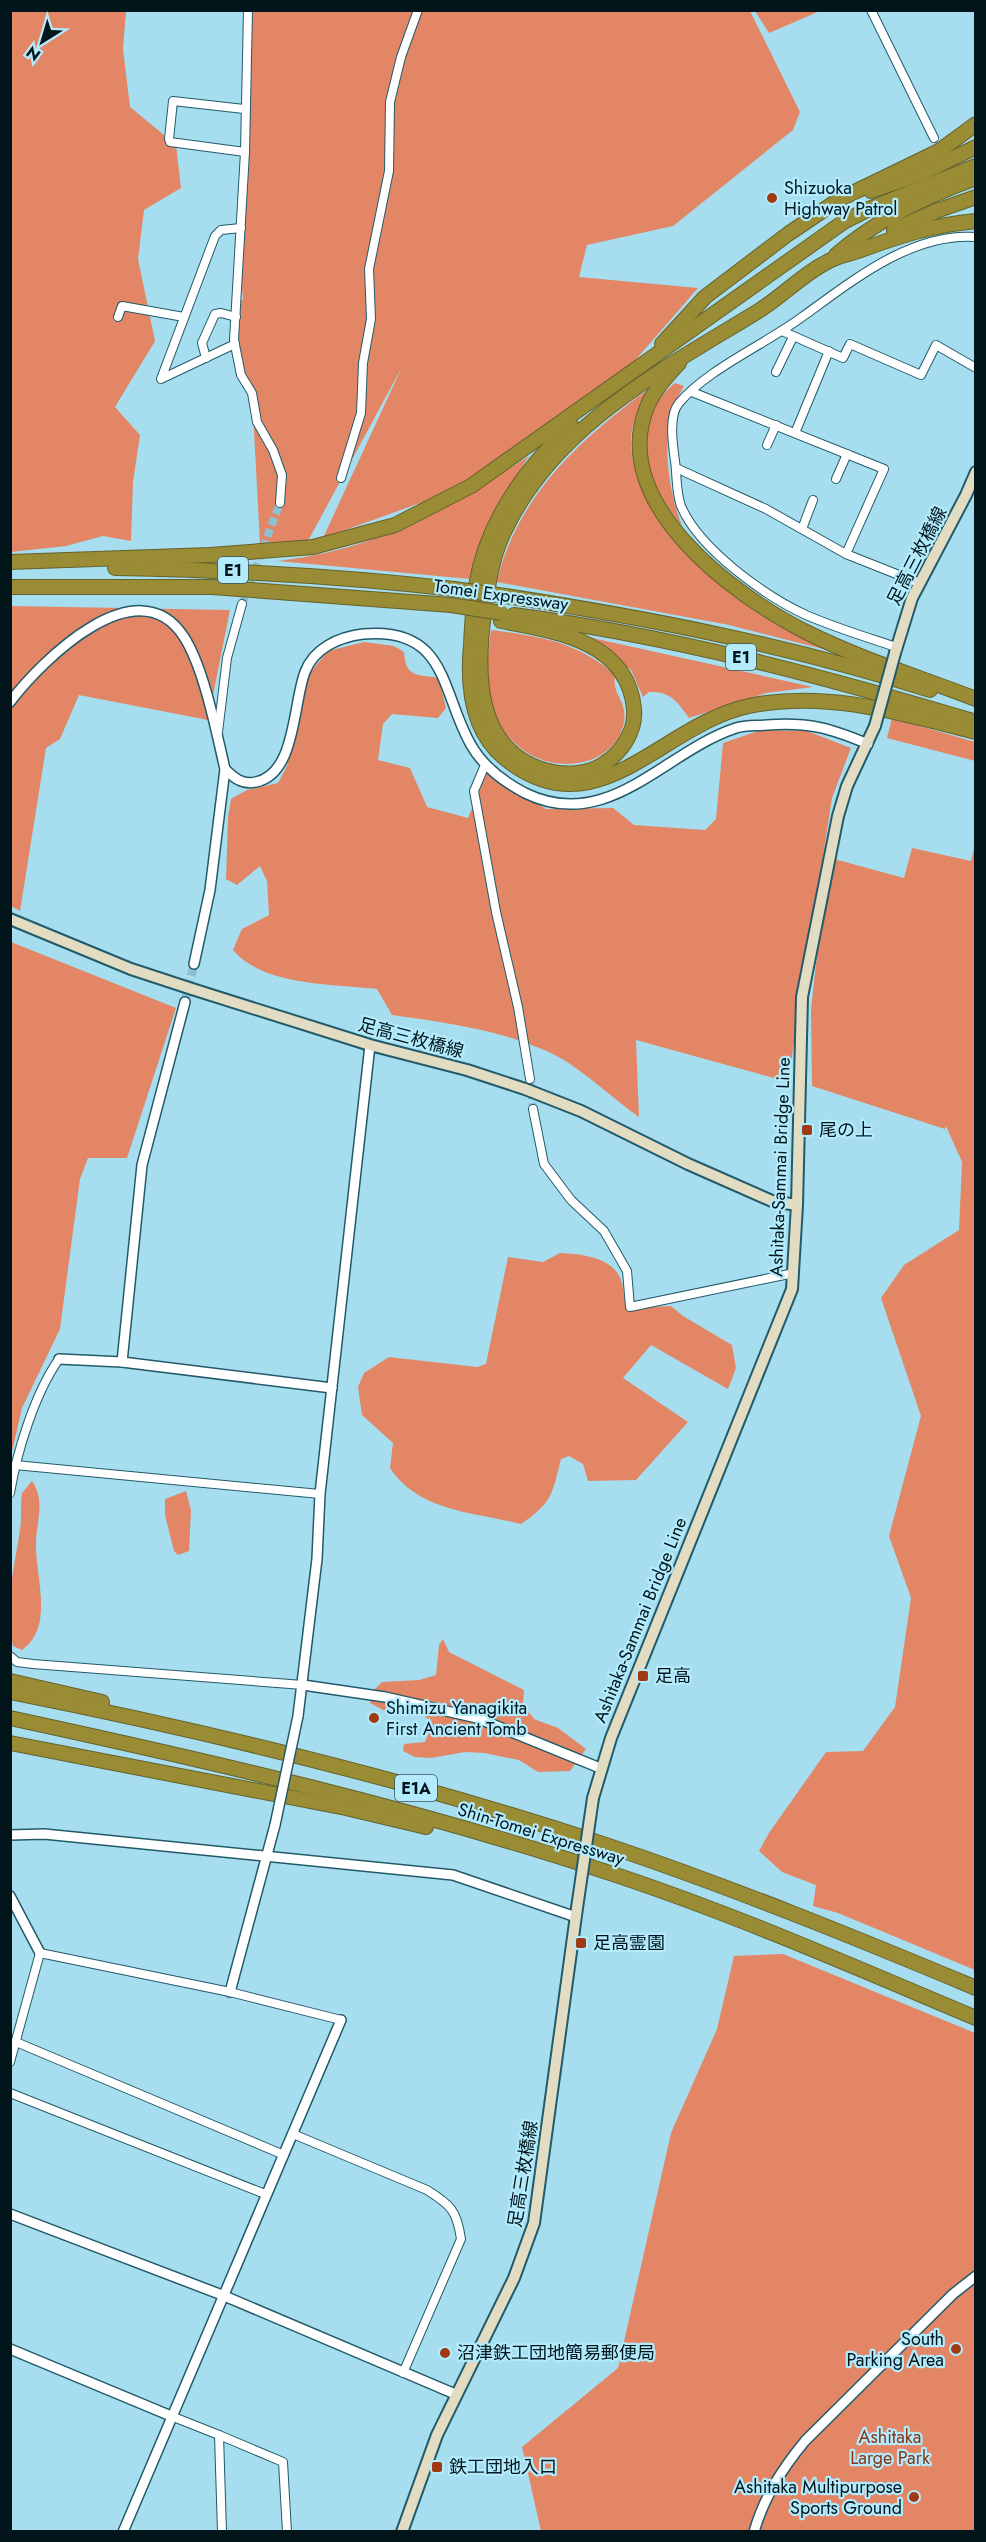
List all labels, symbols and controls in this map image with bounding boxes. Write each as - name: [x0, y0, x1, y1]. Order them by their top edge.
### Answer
- north arrow: [12, 12, 72, 72]
- text: N: [21, 41, 45, 67]
- place label: Shizuoka Highway Patrol: [784, 175, 897, 222]
- marker: Shizuoka Highway Patrol: [765, 191, 779, 205]
- street label: 足高三枚橋線: [881, 502, 953, 610]
- road number: E1: [218, 557, 248, 583]
- street label: Tomei Expressway: [432, 573, 570, 617]
- road number: E1: [726, 644, 756, 670]
- street label: 足高三枚橋線: [355, 1011, 467, 1065]
- street label: Ashitaka-Sammai Bridge Line: [763, 1057, 797, 1277]
- place label: 尾の上: [819, 1117, 873, 1143]
- marker: 尾の上: [800, 1123, 814, 1137]
- street label: Ashitaka-Sammai Bridge Line: [587, 1513, 693, 1727]
- place label: 足高: [655, 1663, 691, 1689]
- marker: 足高: [636, 1669, 650, 1683]
- place label: Shimizu Yanagikita First Ancient Tomb: [386, 1695, 527, 1742]
- marker: Shimizu Yanagikita First Ancient Tomb: [367, 1711, 381, 1725]
- road number: E1A: [395, 1775, 437, 1801]
- street label: Shin-Tomei Expressway: [454, 1796, 628, 1872]
- place label: 足高霊園: [593, 1930, 665, 1956]
- marker: 足高霊園: [574, 1936, 588, 1950]
- street label: 足高三枚橋線: [502, 2119, 544, 2229]
- place label: South Parking Area: [846, 2326, 944, 2373]
- place label: 沼津鉄工団地簡易郵便局: [457, 2340, 655, 2366]
- marker: South Parking Area: [949, 2342, 963, 2356]
- marker: 沼津鉄工団地簡易郵便局: [438, 2346, 452, 2360]
- park label: Ashitaka Large Park: [850, 2424, 930, 2471]
- place label: 鉄工団地入口: [449, 2454, 557, 2480]
- marker: 鉄工団地入口: [430, 2460, 444, 2474]
- place label: Ashitaka Multipurpose Sports Ground: [734, 2474, 902, 2521]
- marker: Ashitaka Multipurpose Sports Ground: [907, 2490, 921, 2504]

